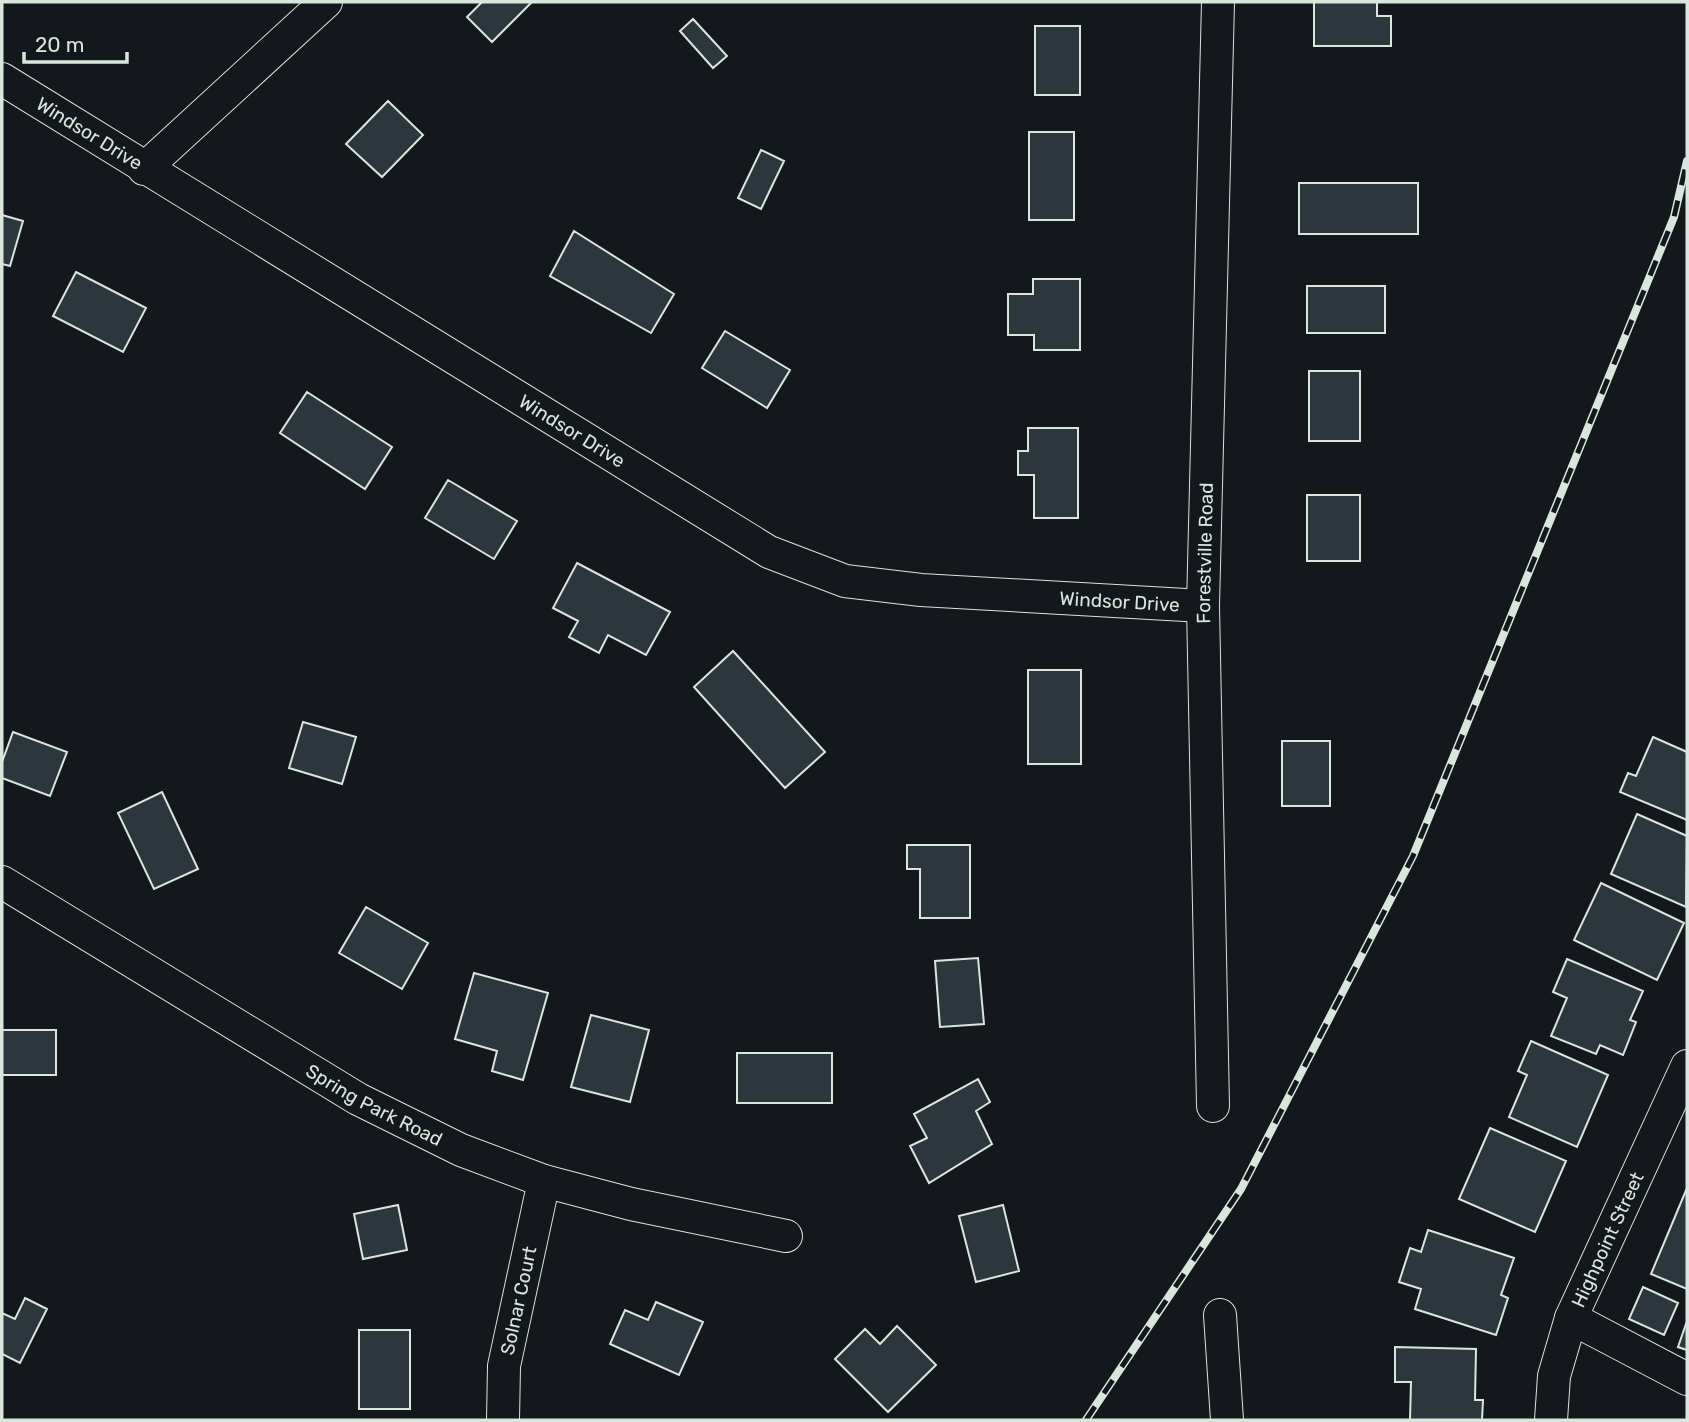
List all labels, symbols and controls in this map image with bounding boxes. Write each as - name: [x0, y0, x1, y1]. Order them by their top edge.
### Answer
- scale bar: [24, 21, 128, 65]
- text: 20 m: [35, 32, 84, 57]
- street label: Windsor Drive: [32, 92, 147, 175]
- street label: Windsor Drive: [515, 390, 629, 473]
- street label: Forestville Road: [1192, 482, 1218, 624]
- street label: Windsor Drive: [1059, 587, 1180, 617]
- street label: Spring Park Road: [302, 1059, 446, 1151]
- street label: Highpoint Street: [1567, 1168, 1649, 1311]
- street label: Solnar Court: [496, 1244, 542, 1357]

